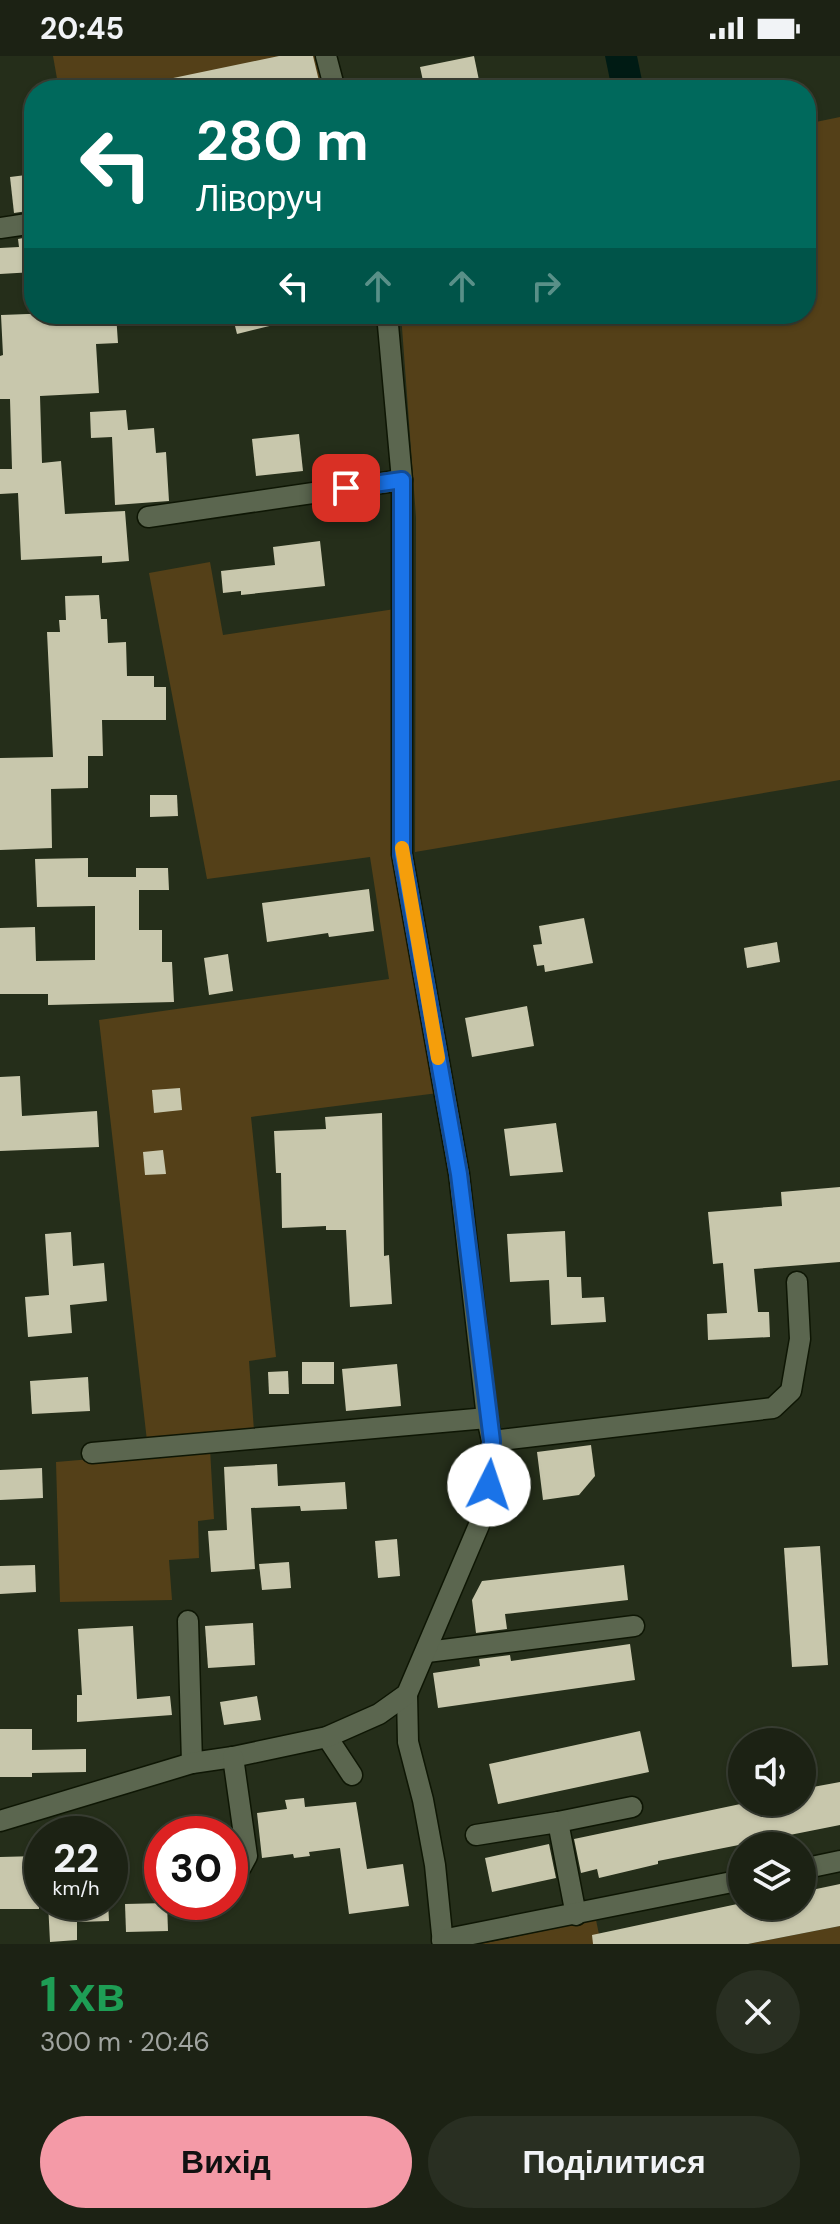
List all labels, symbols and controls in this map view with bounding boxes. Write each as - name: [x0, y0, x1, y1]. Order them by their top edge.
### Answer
- text: 20:45: [40, 9, 124, 48]
- text: 280 m: [196, 104, 369, 177]
- icon: left: [64, 112, 168, 216]
- text: Ліворуч: [196, 175, 323, 222]
- icon: left: [272, 264, 316, 308]
- icon: ahead: [356, 264, 400, 308]
- icon: ahead: [440, 264, 484, 308]
- icon: right: [524, 264, 568, 308]
- pin: [312, 454, 380, 522]
- icon: arrive: [324, 466, 368, 510]
- position arrow: [447, 1443, 531, 1527]
- map controls: [728, 1728, 816, 1920]
- button: sound: [728, 1728, 816, 1816]
- speed limit sign: 30: [144, 1816, 248, 1920]
- text: 22: [53, 1832, 99, 1884]
- button: layers: [728, 1832, 816, 1920]
- text: km/h: [52, 1875, 100, 1901]
- text: 1 хв: [40, 1963, 125, 2026]
- button: close: [716, 1970, 800, 2054]
- text: 300 m · 20:46: [40, 2025, 210, 2059]
- button: Вихід: [40, 2116, 412, 2208]
- button: Поділитися: [428, 2116, 800, 2208]

